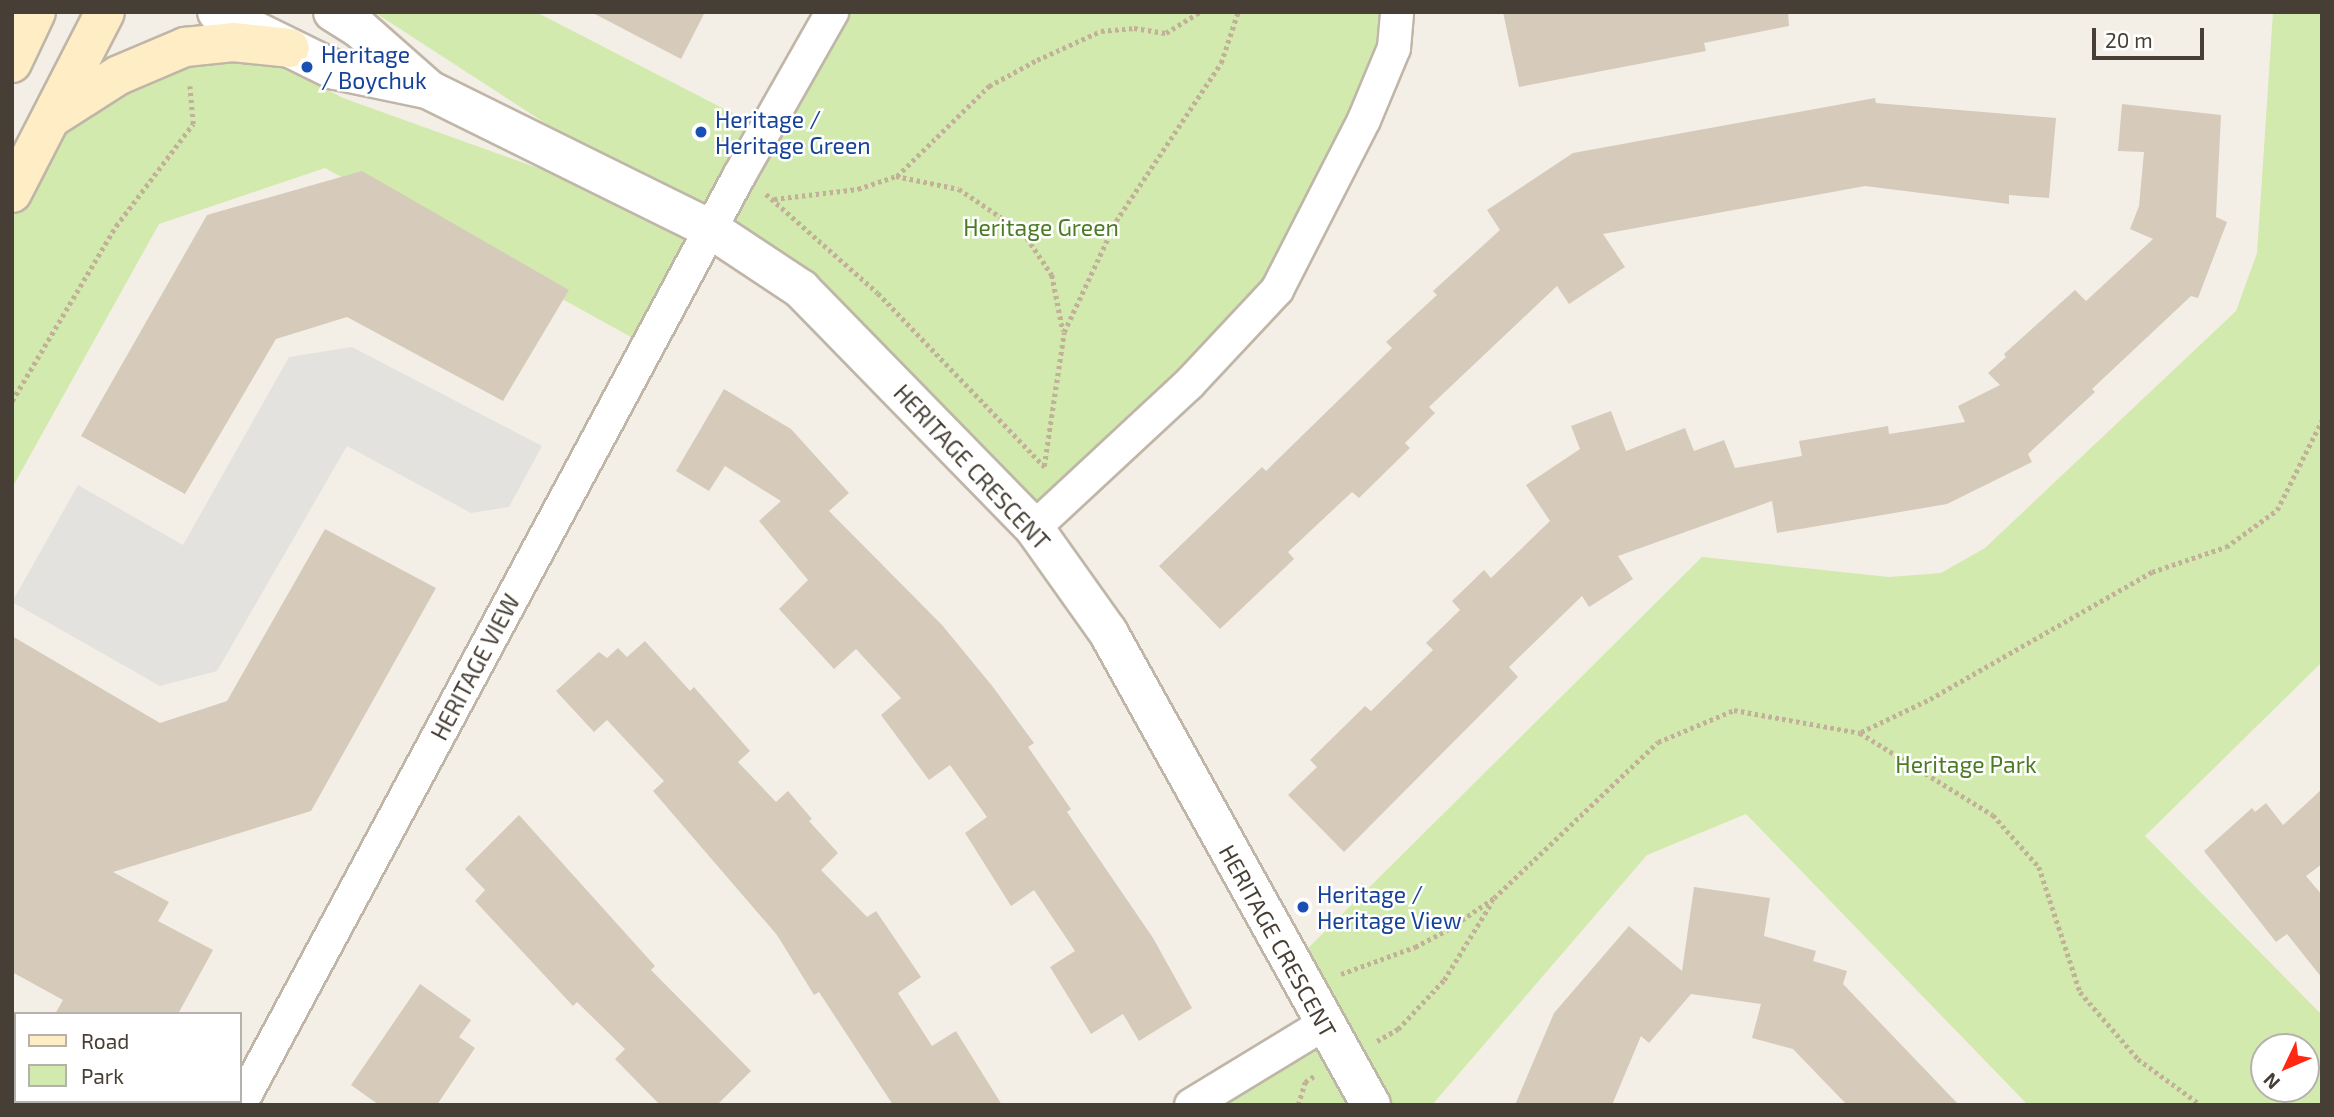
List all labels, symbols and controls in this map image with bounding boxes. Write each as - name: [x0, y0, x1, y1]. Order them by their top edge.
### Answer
- scale bar: [2096, 14, 2208, 58]
- text: 20 m: [2105, 27, 2153, 52]
- place label: Heritage / Boychuk: [321, 40, 427, 94]
- marker: Heritage / Boychuk: [299, 59, 315, 75]
- place label: Heritage / Heritage Green: [715, 105, 871, 159]
- marker: Heritage / Heritage Green: [693, 124, 709, 140]
- park label: Heritage Green: [963, 213, 1119, 241]
- street label: HERITAGE CRESCENT: [888, 379, 1056, 555]
- street label: HERITAGE VIEW: [425, 589, 525, 745]
- park label: Heritage Park: [1895, 750, 2037, 778]
- street label: HERITAGE CRESCENT: [1214, 840, 1342, 1042]
- place label: Heritage / Heritage View: [1317, 880, 1462, 934]
- marker: Heritage / Heritage View: [1295, 899, 1311, 915]
- legend: [14, 1012, 242, 1103]
- text: Road: [81, 1028, 129, 1053]
- north arrow: [2250, 1033, 2320, 1103]
- text: Park: [81, 1063, 124, 1088]
- text: N: [2258, 1069, 2284, 1094]

